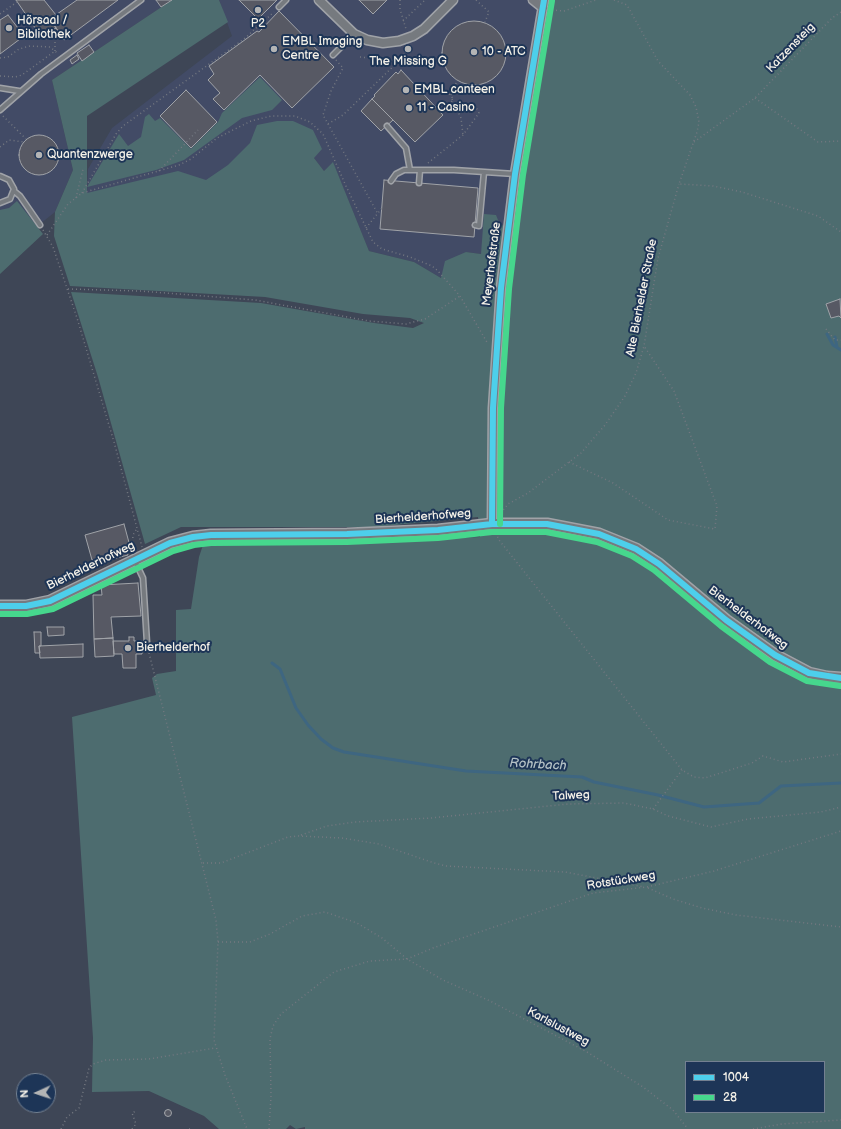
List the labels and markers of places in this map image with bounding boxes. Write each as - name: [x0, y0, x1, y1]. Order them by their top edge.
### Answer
- marker: P2: [253, 5, 263, 15]
- place label: Hörsaal / Bibliothek: [17, 14, 70, 42]
- place label: P2: [251, 17, 265, 31]
- marker: Hörsaal / Bibliothek: [4, 23, 14, 33]
- place label: EMBL Imaging Centre: [282, 35, 362, 63]
- marker: EMBL Imaging Centre: [269, 44, 279, 54]
- marker: The Missing G: [403, 44, 413, 54]
- place label: 10 - ATC: [482, 45, 526, 59]
- marker: 10 - ATC: [469, 47, 479, 57]
- place label: The Missing G: [369, 55, 447, 69]
- place label: EMBL canteen: [414, 83, 495, 97]
- marker: EMBL canteen: [401, 85, 411, 95]
- place label: 11 - Casino: [417, 101, 475, 115]
- marker: 11 - Casino: [404, 103, 414, 113]
- place label: Quantenzwerge: [47, 148, 133, 162]
- marker: Quantenzwerge: [34, 150, 44, 160]
- place label: Bierhelderhof: [136, 641, 210, 655]
- marker: Bierhelderhof: [123, 643, 133, 653]

